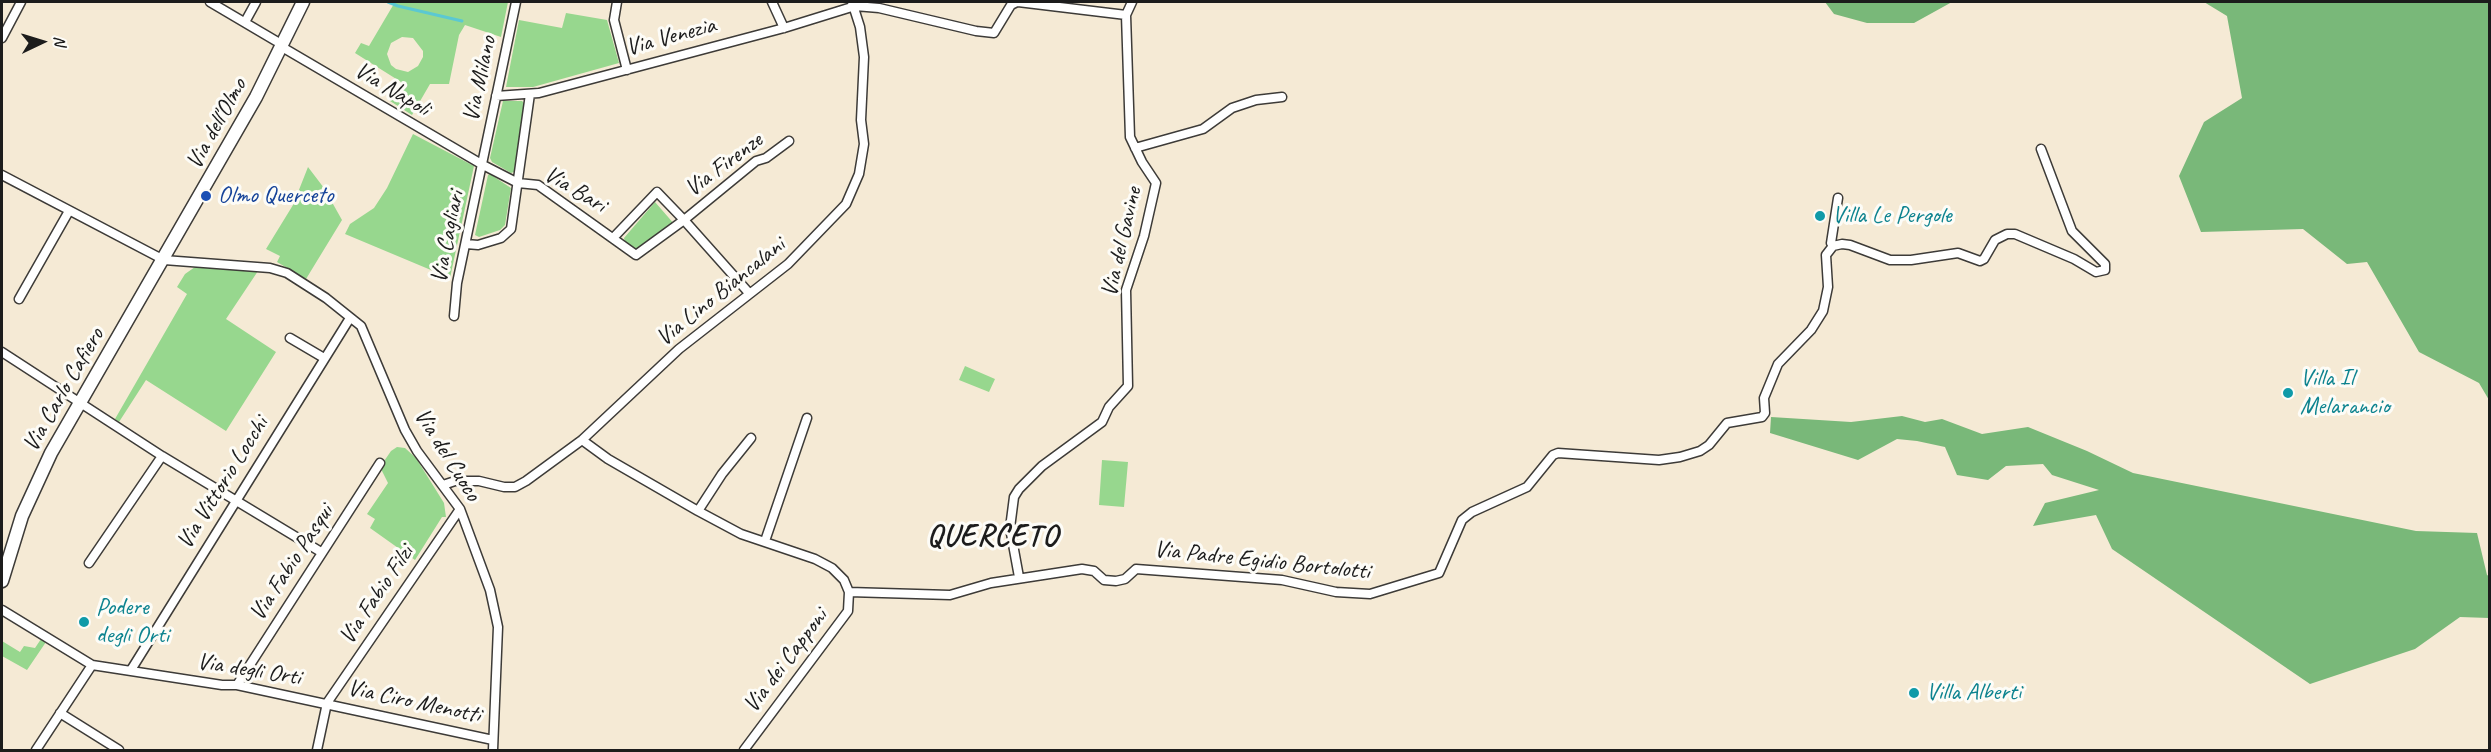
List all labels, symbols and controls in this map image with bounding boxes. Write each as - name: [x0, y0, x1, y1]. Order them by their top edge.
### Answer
- street label: Via Venezia: [623, 11, 719, 63]
- north arrow: [12, 12, 72, 72]
- street label: Via Milano: [457, 34, 503, 124]
- text: N: [50, 35, 70, 46]
- street label: Via Napoli: [349, 56, 435, 124]
- street label: Via dell'Olmo: [180, 74, 254, 174]
- street label: Via Firenze: [679, 126, 769, 204]
- street label: Via Bari: [539, 160, 611, 220]
- place label: Olmo Querceto: [218, 182, 333, 210]
- street label: Via del Gavine: [1095, 184, 1149, 300]
- street label: Via Cagliari: [425, 188, 471, 286]
- marker: Olmo Querceto: [199, 189, 213, 203]
- place label: Villa Le Pergole: [1832, 202, 1952, 230]
- marker: Villa Le Pergole: [1813, 209, 1827, 223]
- street label: Via Lino Biancalani: [651, 231, 791, 353]
- street label: Via Carlo Cafiero: [17, 323, 111, 457]
- place label: Villa Il Melarancio: [2300, 365, 2390, 421]
- marker: Villa Il Melarancio: [2281, 386, 2295, 400]
- street label: Via del Cuoco: [407, 403, 487, 507]
- street label: Via Vittorio Locchi: [171, 411, 275, 555]
- street label: Via Fabio Pasqui: [244, 499, 340, 627]
- district label: QUERCETO: [927, 519, 1059, 555]
- street label: Via Padre Egidio Bortolotti: [1153, 535, 1371, 587]
- street label: Via Fabio Filzi: [333, 540, 421, 650]
- place label: Podere degli Orti: [96, 594, 169, 650]
- street label: Via dei Capponi: [738, 603, 834, 719]
- marker: Podere degli Orti: [77, 615, 91, 629]
- street label: Via degli Orti: [195, 648, 303, 692]
- street label: Via Ciro Menotti: [345, 674, 483, 730]
- place label: Villa Alberti: [1926, 679, 2021, 707]
- marker: Villa Alberti: [1907, 686, 1921, 700]

